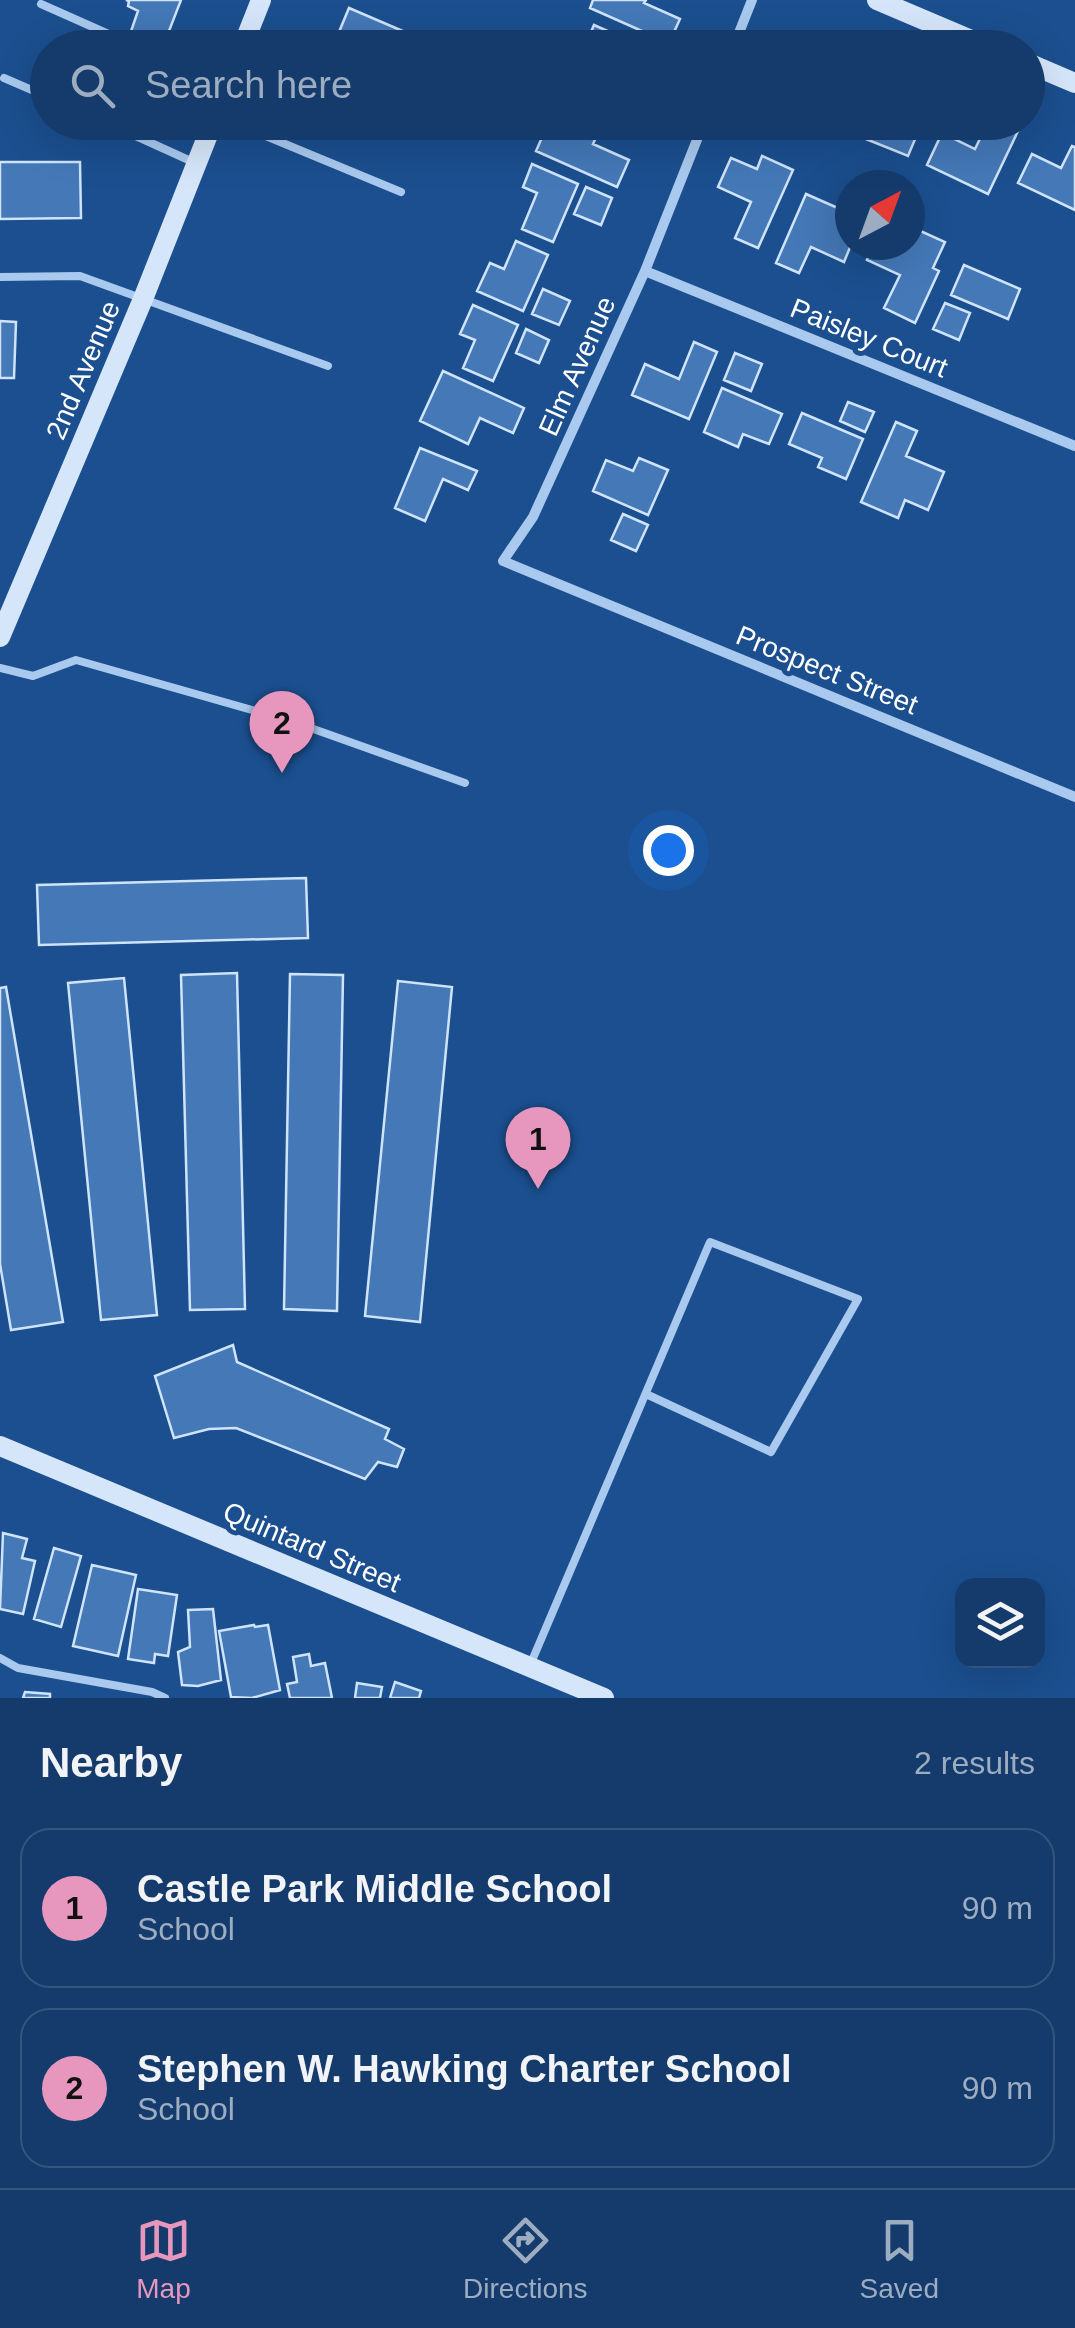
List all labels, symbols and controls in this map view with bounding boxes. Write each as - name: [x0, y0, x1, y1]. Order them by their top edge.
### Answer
- search box: [30, 30, 1045, 140]
- icon: search: [65, 58, 120, 113]
- text: Search here: [145, 64, 352, 106]
- north arrow: [835, 170, 925, 260]
- street label: Elm Avenue: [533, 292, 621, 440]
- street label: Paisley Court: [786, 292, 952, 384]
- street label: 2nd Avenue: [40, 296, 126, 444]
- street label: Prospect Street: [732, 619, 922, 721]
- pin: 2: [250, 690, 314, 773]
- your location: [643, 825, 694, 876]
- pin: 1: [506, 1106, 570, 1189]
- street label: Quintard Street: [219, 1496, 406, 1598]
- map controls: [955, 1578, 1045, 1668]
- button: layers: [955, 1578, 1045, 1668]
- text: Nearby: [40, 1739, 182, 1786]
- text: 2 results: [914, 1745, 1035, 1781]
- text: Castle Park Middle School: [137, 1868, 612, 1910]
- text: 1: [66, 1890, 83, 1926]
- text: 90 m: [962, 1890, 1033, 1926]
- text: School: [137, 1911, 235, 1947]
- text: Stephen W. Hawking Charter School: [137, 2048, 792, 2090]
- text: 2: [66, 2070, 83, 2106]
- text: 90 m: [962, 2070, 1033, 2106]
- text: School: [137, 2091, 235, 2127]
- tab: Map: [136, 2213, 191, 2305]
- tab: Directions: [463, 2213, 588, 2305]
- tab: Saved: [860, 2213, 939, 2305]

